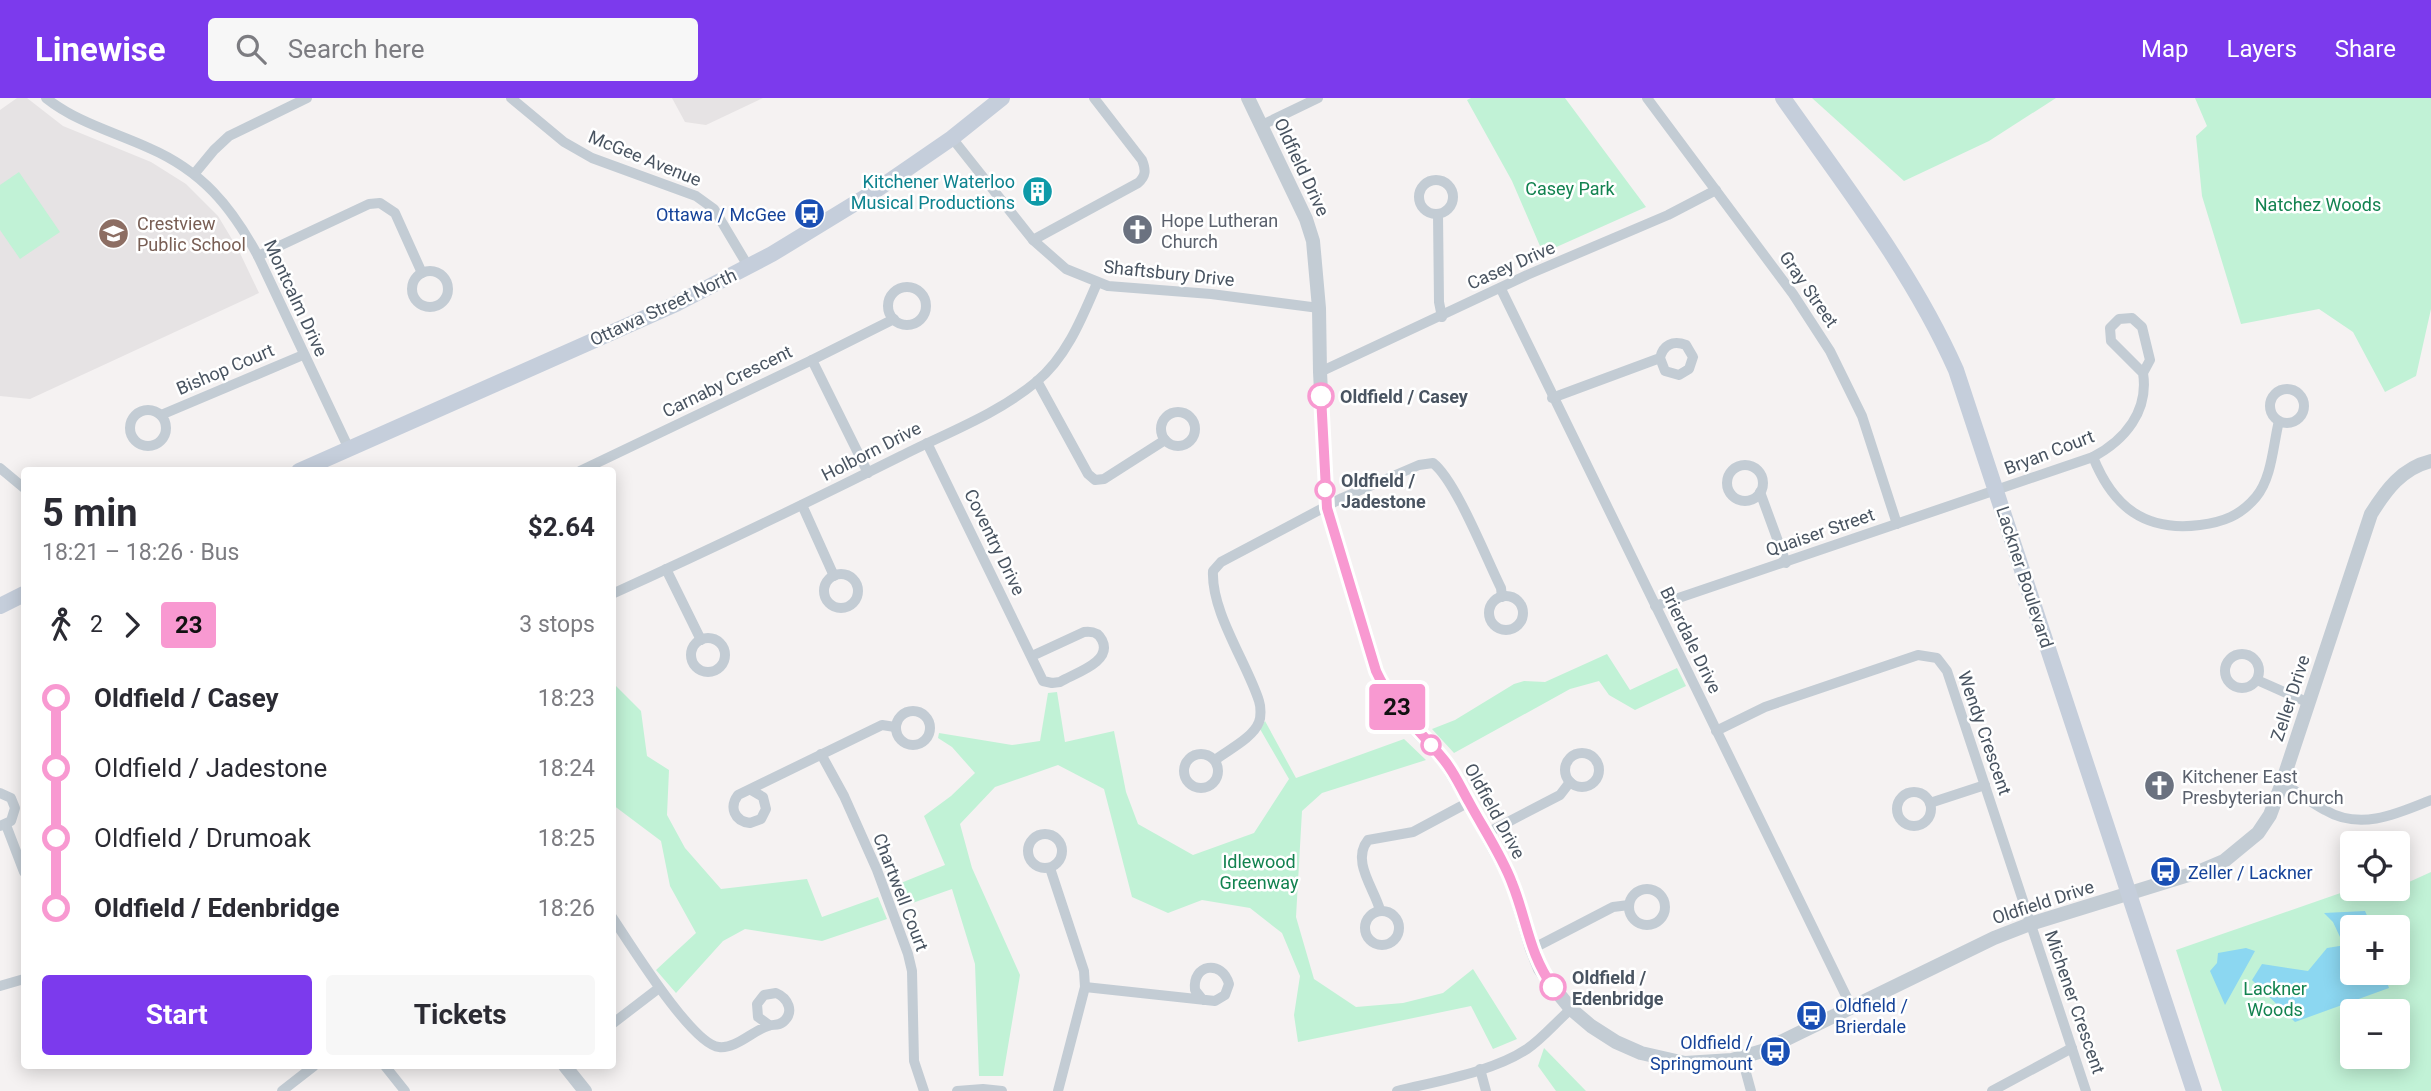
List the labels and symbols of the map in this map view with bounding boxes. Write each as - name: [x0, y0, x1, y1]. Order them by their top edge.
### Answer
- street label: Oldfield Drive: [1270, 115, 1334, 219]
- street label: McGee Avenue: [586, 126, 704, 190]
- place label: Kitchener Waterloo Musical Productions: [851, 171, 1015, 213]
- building icon: Kitchener Waterloo Musical Productions: [1021, 174, 1055, 208]
- park label: Casey Park: [1525, 178, 1616, 199]
- park label: Natchez Woods: [2255, 194, 2381, 215]
- bus stop icon: Ottawa / McGee: [792, 197, 826, 231]
- place label: Ottawa / McGee: [656, 204, 786, 225]
- place label: Hope Lutheran Church: [1161, 210, 1278, 252]
- place label: Crestview Public School: [137, 213, 246, 255]
- church icon: Hope Lutheran Church: [1121, 213, 1155, 247]
- school or university icon: Crestview Public School: [97, 216, 131, 250]
- street label: Montcalm Drive: [260, 236, 332, 360]
- street label: Casey Drive: [1464, 236, 1558, 294]
- street label: Gray Street: [1775, 247, 1843, 331]
- street label: Shaftsbury Drive: [1102, 256, 1236, 290]
- street label: Ottawa Street North: [586, 264, 740, 350]
- street label: Bishop Court: [173, 339, 277, 399]
- street label: Carnaby Crescent: [659, 340, 795, 421]
- marker: Oldfield / Casey: [1308, 383, 1334, 409]
- place label: Oldfield / Casey: [1340, 386, 1469, 407]
- street label: Holborn Drive: [818, 417, 924, 485]
- street label: Bryan Court: [2001, 425, 2097, 479]
- place label: Oldfield / Jadestone: [1341, 470, 1426, 512]
- marker: Oldfield / Jadestone: [1315, 480, 1335, 500]
- street label: Coventry Drive: [960, 485, 1030, 599]
- street label: Lackner Boulevard: [1992, 503, 2058, 651]
- street label: Quaiser Street: [1763, 504, 1877, 560]
- street label: Brierdale Drive: [1656, 583, 1726, 697]
- street label: Zeller Drive: [2266, 652, 2314, 744]
- street label: Wendy Crescent: [1954, 668, 2016, 798]
- line badge: 23: [1366, 684, 1428, 730]
- unlabelled marker: [1421, 735, 1441, 755]
- street label: Oldfield Drive: [1460, 760, 1530, 862]
- place label: Kitchener East Presbyterian Church: [2182, 766, 2344, 808]
- church icon: Kitchener East Presbyterian Church: [2142, 769, 2176, 803]
- street label: Chartwell Court: [869, 830, 933, 954]
- park label: Idlewood Greenway: [1220, 851, 1299, 893]
- bus stop icon: Zeller / Lackner: [2148, 855, 2182, 889]
- place label: Zeller / Lackner: [2188, 862, 2313, 883]
- street label: Oldfield Drive: [1989, 876, 2097, 928]
- street label: Michener Crescent: [2041, 928, 2109, 1077]
- place label: Oldfield / Edenbridge: [1572, 967, 1664, 1009]
- marker: Oldfield / Edenbridge: [1540, 974, 1566, 1000]
- park label: Lackner Woods: [2243, 978, 2307, 1020]
- place label: Oldfield / Brierdale: [1835, 995, 1908, 1037]
- bus stop icon: Oldfield / Brierdale: [1795, 998, 1829, 1032]
- place label: Oldfield / Springmount: [1650, 1032, 1753, 1074]
- bus stop icon: Oldfield / Springmount: [1759, 1035, 1793, 1069]

